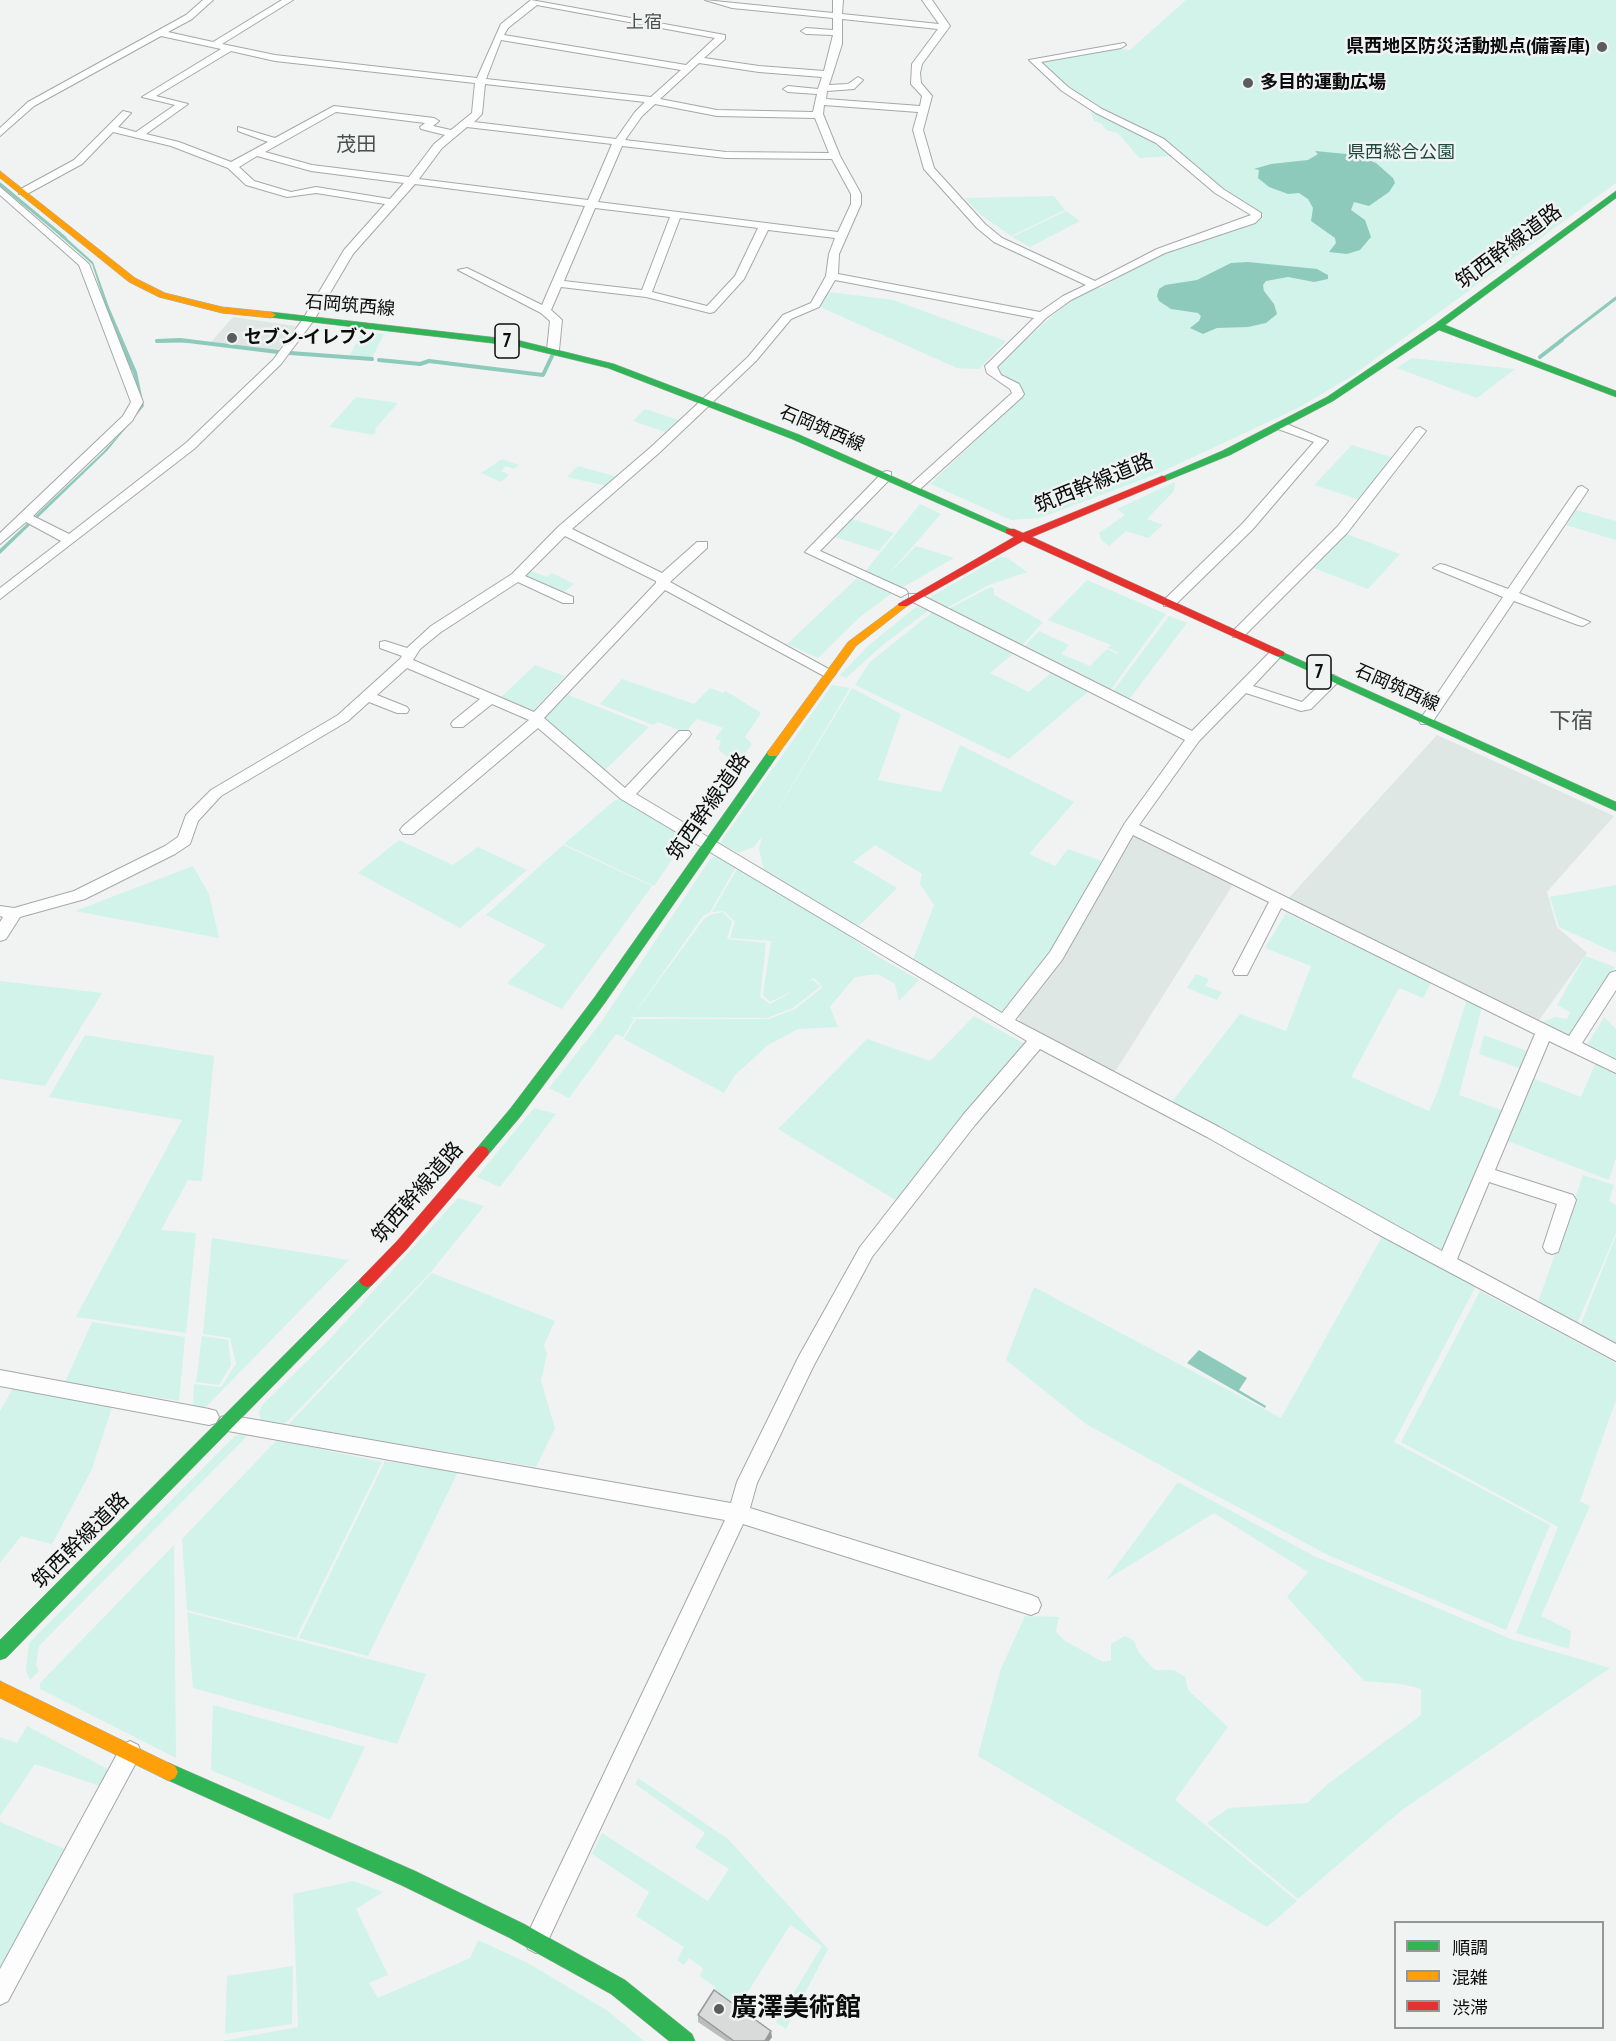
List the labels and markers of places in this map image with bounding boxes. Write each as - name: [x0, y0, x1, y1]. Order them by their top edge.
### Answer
- place label: 県西地区防災活動拠点(備蓄庫): [1346, 36, 1590, 58]
- marker: 県西地区防災活動拠点(備蓄庫): [1595, 40, 1609, 54]
- place label: 多目的運動広場: [1260, 72, 1386, 94]
- marker: 多目的運動広場: [1241, 76, 1255, 90]
- place label: セブン-イレブン: [244, 327, 375, 349]
- marker: セブン-イレブン: [225, 331, 239, 345]
- place label: 廣澤美術館: [731, 1993, 861, 2025]
- marker: 廣澤美術館: [712, 2002, 726, 2016]

